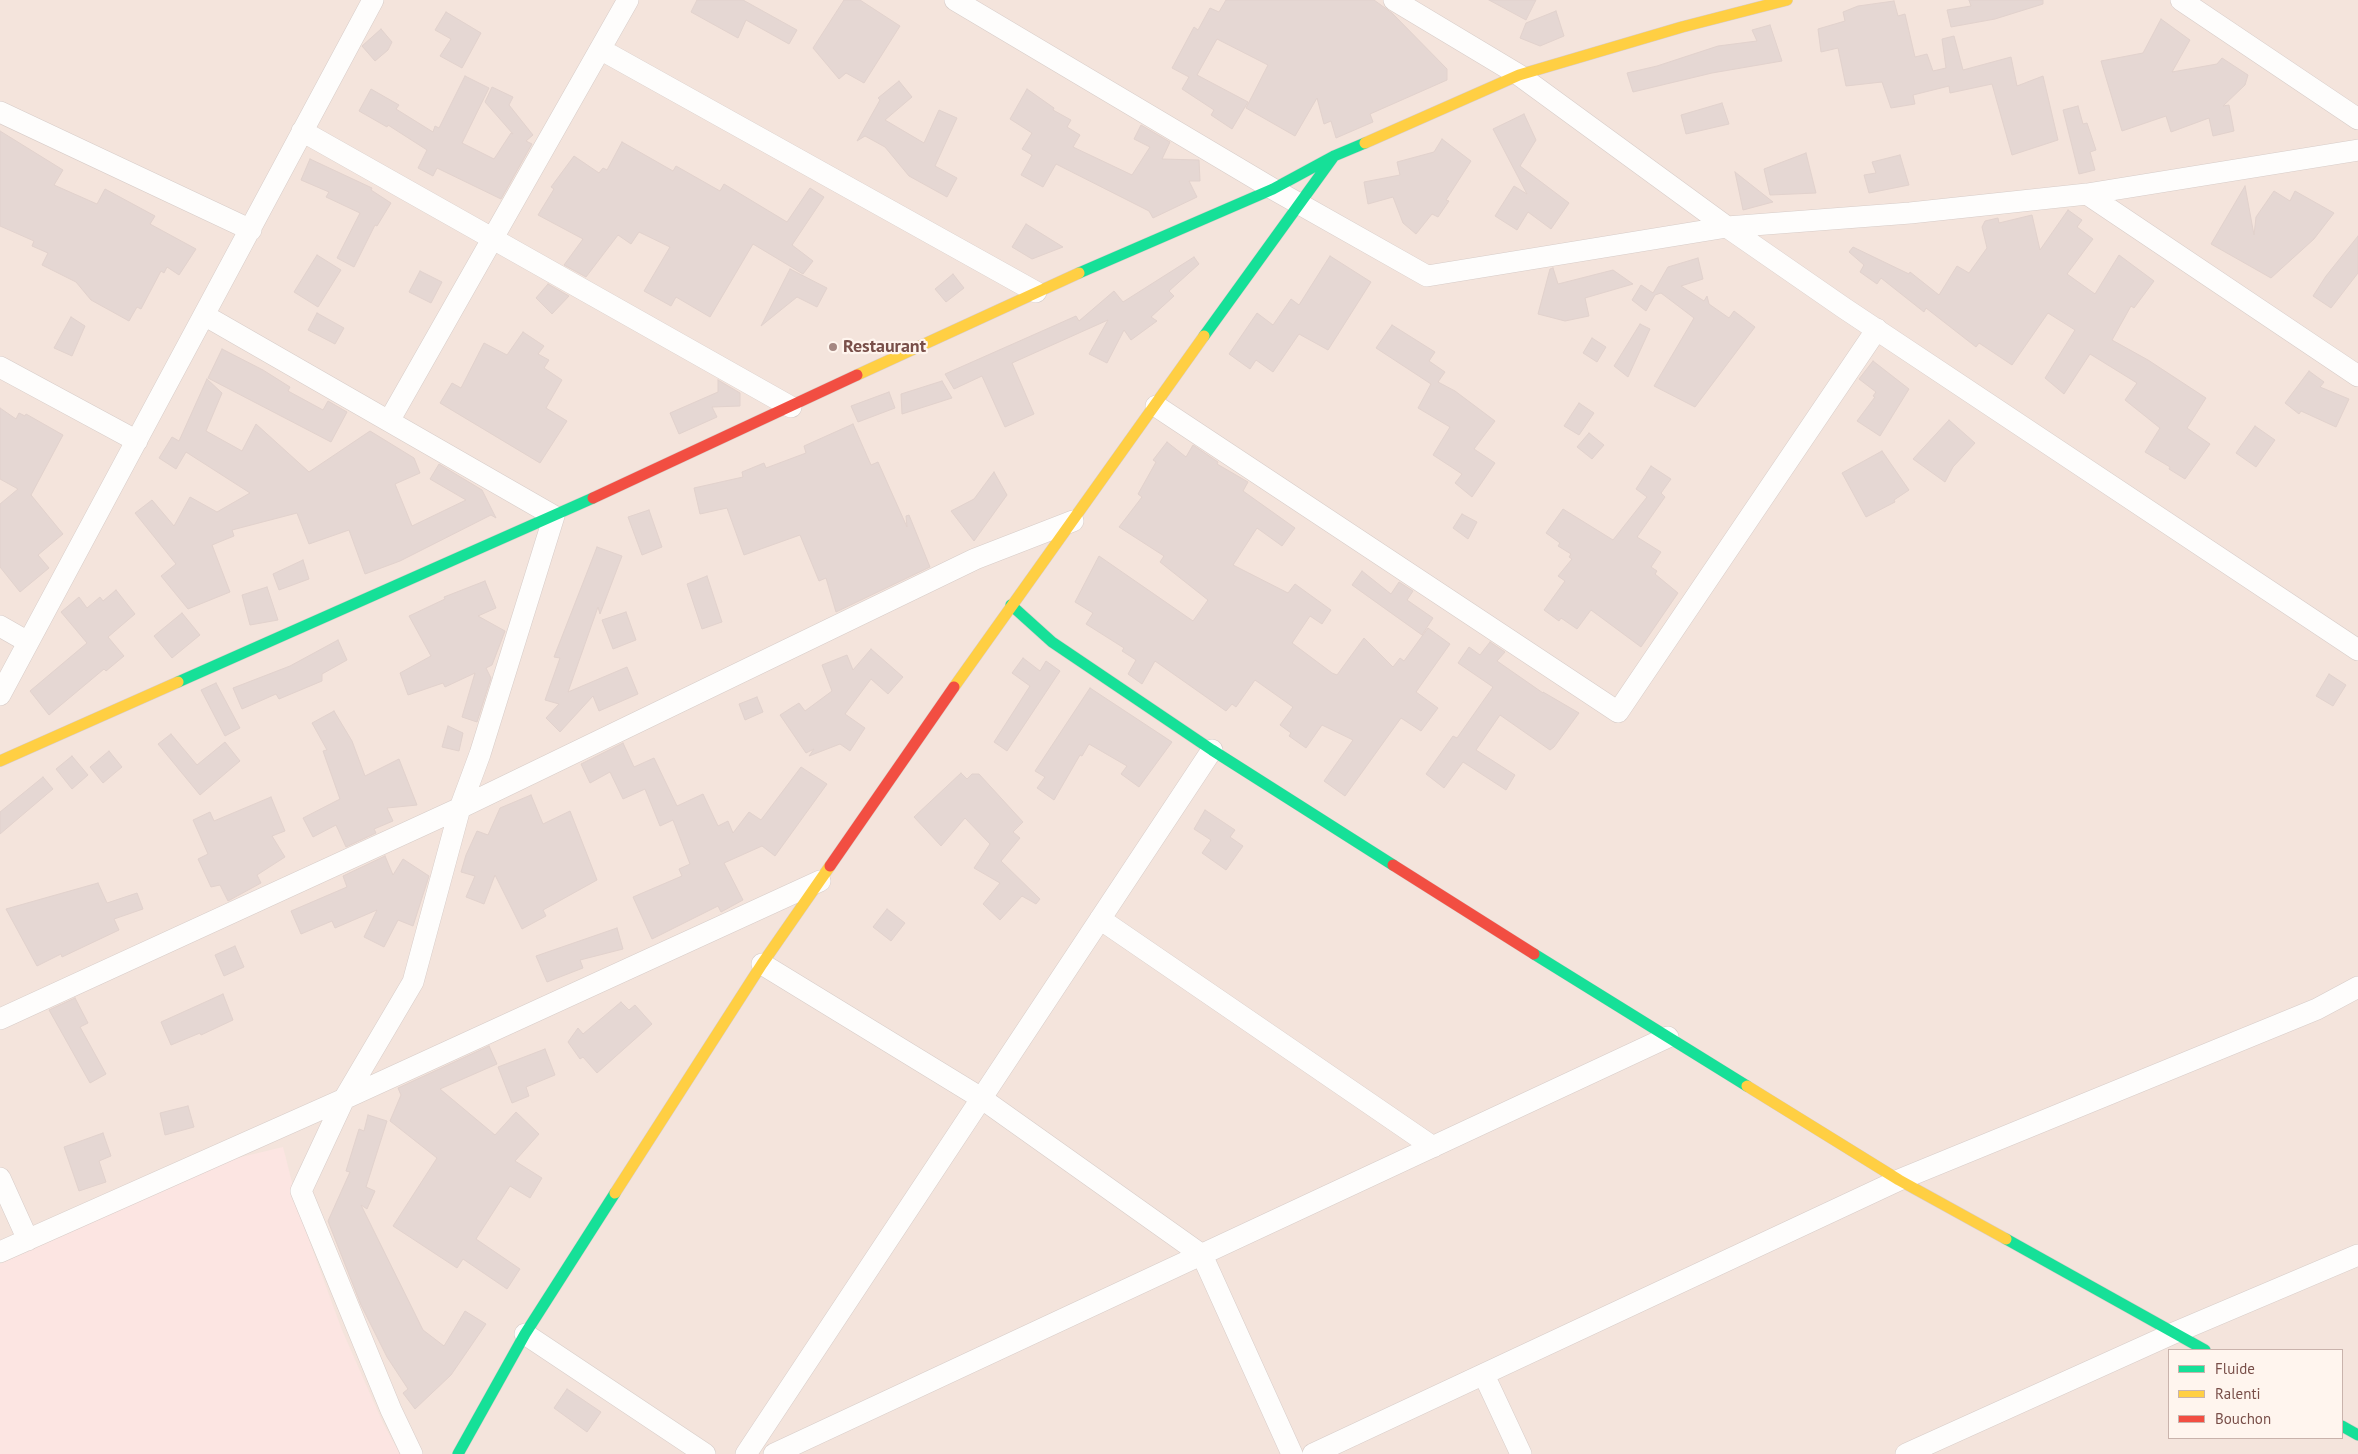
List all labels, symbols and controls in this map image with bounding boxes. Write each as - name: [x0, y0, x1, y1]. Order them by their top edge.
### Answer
- place label: Restaurant: [843, 336, 926, 358]
- marker: Restaurant: [827, 341, 839, 353]
- legend: [2168, 1349, 2343, 1439]
- text: Fluide: [2215, 1359, 2255, 1378]
- text: Ralenti: [2215, 1384, 2261, 1403]
- text: Bouchon: [2215, 1409, 2271, 1428]

